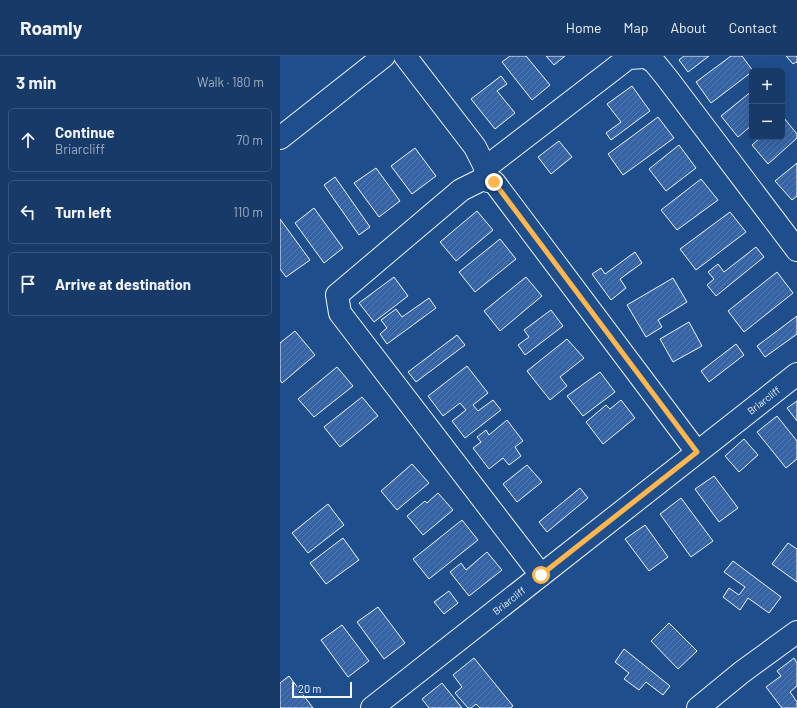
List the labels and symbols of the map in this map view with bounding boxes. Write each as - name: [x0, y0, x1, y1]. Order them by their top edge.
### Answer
- route end: [485, 173, 503, 191]
- street label: Briarcliff: [745, 383, 783, 417]
- route start: [532, 566, 550, 584]
- street label: Briarcliff: [490, 584, 528, 617]
- scale bar: [292, 680, 352, 699]

